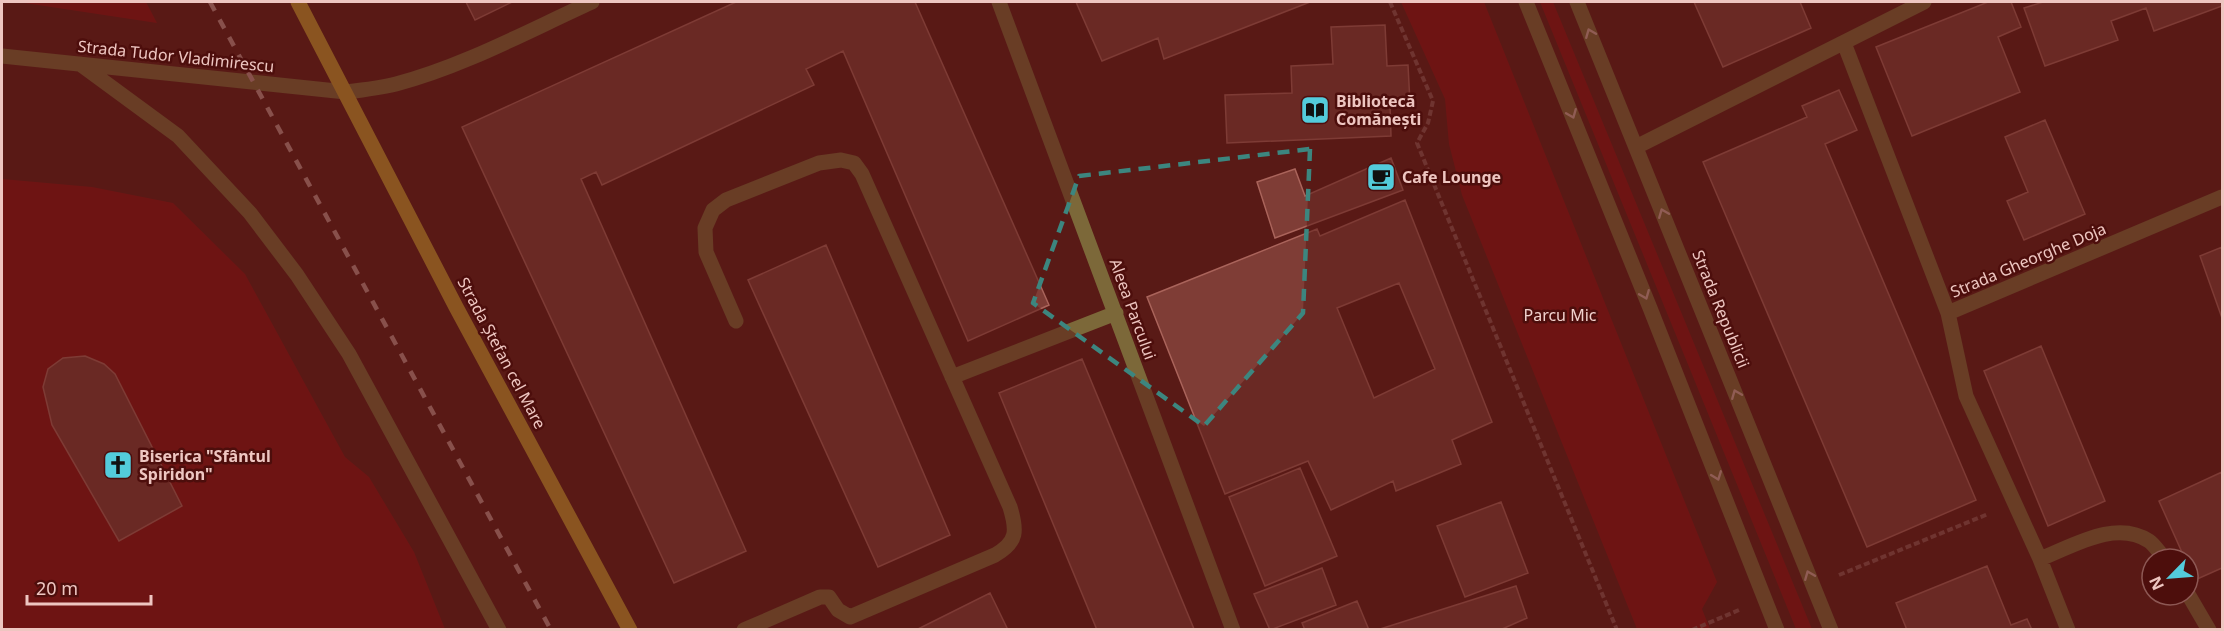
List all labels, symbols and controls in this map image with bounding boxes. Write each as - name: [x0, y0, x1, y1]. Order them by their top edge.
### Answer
- one-way arrow: [1585, 28, 1597, 39]
- street label: Strada Tudor Vladimirescu: [77, 35, 275, 77]
- place label: Bibliotecă Comănești: [1336, 90, 1421, 130]
- library icon: Bibliotecă Comănești: [1299, 94, 1331, 126]
- one-way arrow: [1565, 108, 1577, 119]
- cafe icon: Cafe Lounge: [1365, 161, 1397, 193]
- place label: Cafe Lounge: [1402, 166, 1501, 188]
- one-way arrow: [1658, 209, 1671, 219]
- street label: Strada Gheorghe Doja: [1947, 217, 2109, 303]
- street label: Strada Republicii: [1687, 247, 1755, 371]
- street label: Aleea Parcului: [1105, 255, 1161, 363]
- street label: Strada Ștefan cel Mare: [453, 273, 551, 433]
- one-way arrow: [1638, 288, 1650, 299]
- park label: Parcu Mic: [1524, 304, 1597, 326]
- one-way arrow: [1731, 390, 1744, 400]
- place label: Biserica "Sfântul Spiridon": [139, 445, 271, 485]
- church icon: Biserica "Sfântul Spiridon": [102, 449, 134, 481]
- one-way arrow: [1709, 470, 1722, 481]
- north arrow: [2140, 547, 2200, 607]
- scale bar: [27, 568, 152, 606]
- one-way arrow: [1804, 570, 1816, 581]
- text: N: [2144, 573, 2169, 594]
- text: 20 m: [36, 576, 78, 600]

